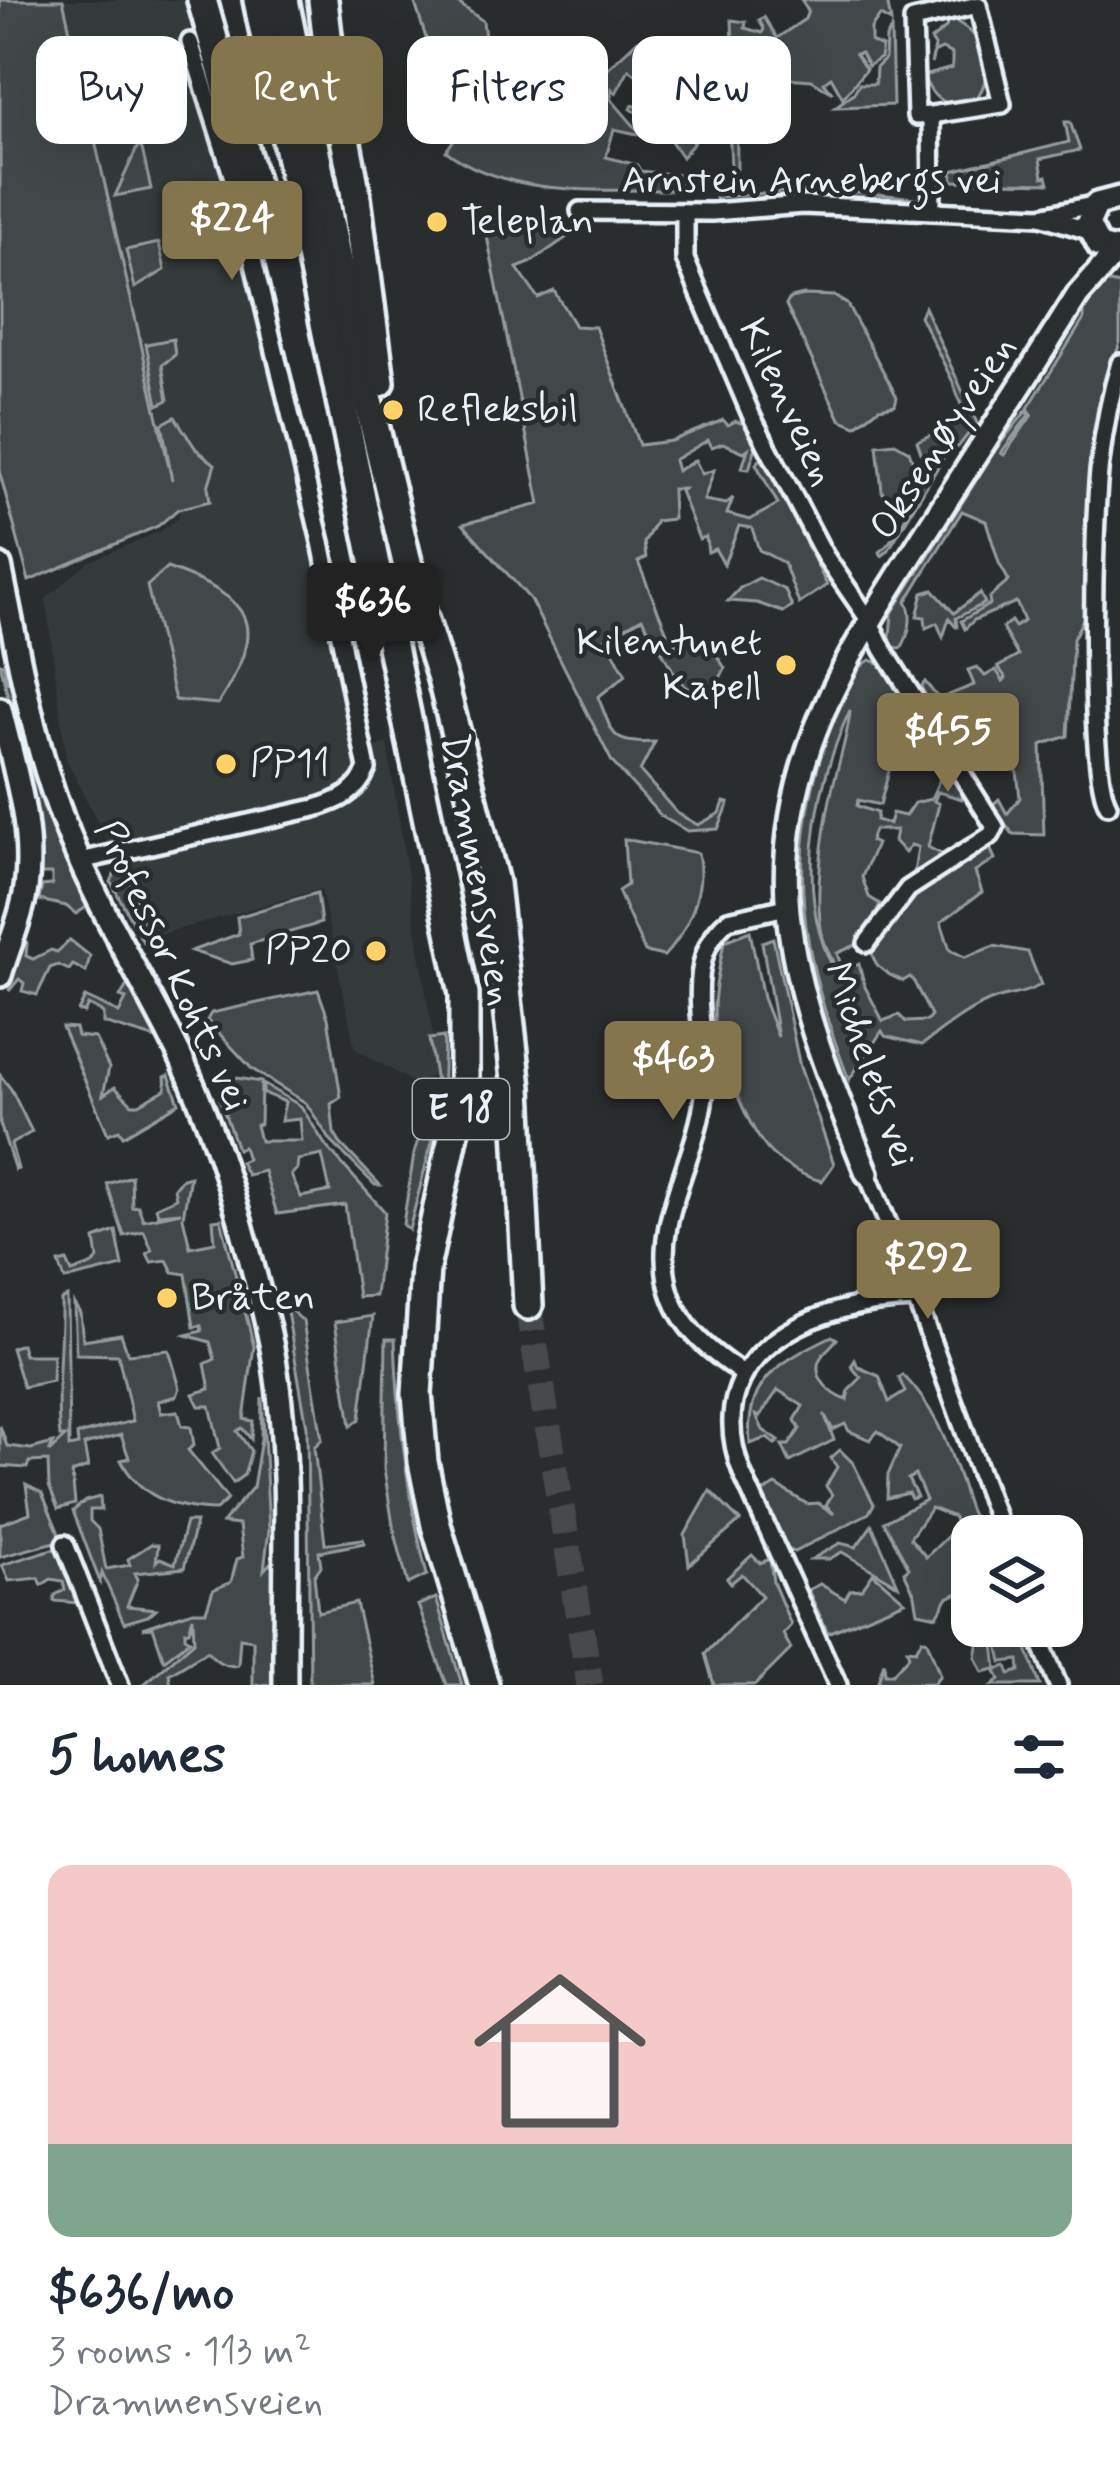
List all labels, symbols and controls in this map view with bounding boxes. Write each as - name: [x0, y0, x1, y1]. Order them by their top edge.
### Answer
- chip: Buy: [36, 36, 187, 144]
- chip: Rent: [211, 36, 383, 144]
- chip: Filters: [407, 36, 608, 144]
- chip: New: [632, 36, 791, 144]
- street label: Arnstein Arnebergs vei: [621, 156, 1001, 210]
- pin: $224: [161, 181, 303, 283]
- text: $224: [189, 194, 275, 245]
- place label: Teleplan: [461, 197, 594, 248]
- marker: Teleplan: [424, 209, 450, 235]
- street label: Kilenveien: [725, 311, 847, 495]
- street label: Oksenøyveien: [859, 326, 1029, 550]
- place label: Refleksbil: [417, 385, 578, 436]
- marker: Refleksbil: [380, 397, 406, 423]
- pin: $636: [302, 563, 444, 665]
- text: $636: [334, 576, 412, 627]
- place label: Kilentunet Kapell: [576, 618, 762, 714]
- marker: Kilentunet Kapell: [773, 652, 799, 678]
- pin: $455: [877, 693, 1019, 795]
- text: $455: [904, 706, 992, 757]
- street label: Drammensveien: [427, 730, 525, 1010]
- place label: PP11: [250, 739, 330, 790]
- marker: PP11: [213, 751, 239, 777]
- street label: Professor Kohts vei: [81, 812, 261, 1120]
- place label: PP20: [265, 926, 352, 977]
- marker: PP20: [363, 938, 389, 964]
- street label: Michelets vei: [810, 956, 928, 1174]
- pin: $463: [602, 1021, 744, 1123]
- text: $463: [631, 1034, 715, 1085]
- road number: E 18: [413, 1079, 509, 1139]
- pin: $292: [857, 1220, 999, 1322]
- text: $292: [884, 1233, 972, 1284]
- place label: Bråten: [191, 1273, 315, 1324]
- marker: Bråten: [154, 1285, 180, 1311]
- map controls: [951, 1515, 1083, 1647]
- button: layers: [951, 1515, 1083, 1647]
- text: 5 homes: [48, 1724, 226, 1790]
- icon: filters: [1006, 1724, 1072, 1790]
- icon: home: [452, 1943, 668, 2159]
- text: $636/mo: [48, 2261, 234, 2327]
- text: 3 rooms · 113 m²: [48, 2327, 311, 2378]
- text: Drammensveien: [48, 2378, 323, 2429]

